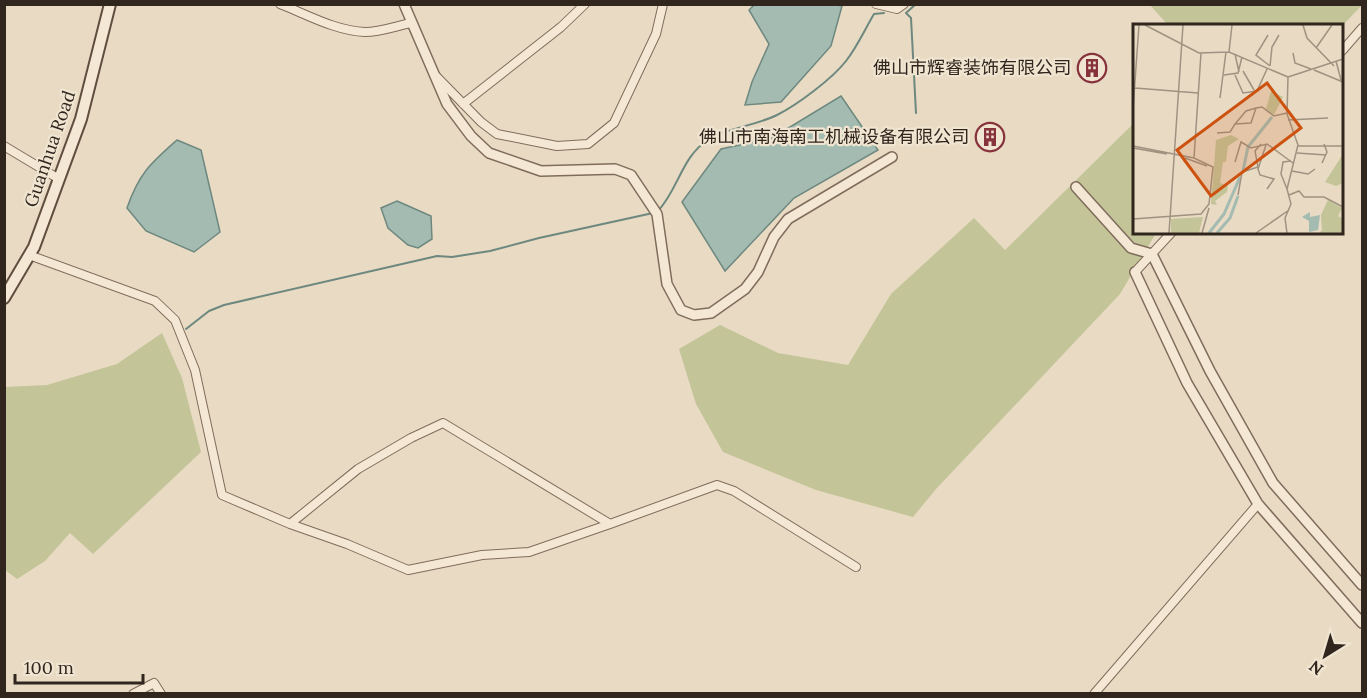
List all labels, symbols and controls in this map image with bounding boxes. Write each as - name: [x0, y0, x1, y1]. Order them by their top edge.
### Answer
- inset map: [1133, 24, 1343, 234]
- building icon: 佛山市辉睿装饰有限公司: [1076, 52, 1108, 84]
- place label: 佛山市辉睿装饰有限公司: [873, 56, 1071, 79]
- street label: Guanhua Road: [19, 87, 80, 210]
- building icon: 佛山市南海南工机械设备有限公司: [974, 121, 1006, 153]
- place label: 佛山市南海南工机械设备有限公司: [699, 125, 969, 148]
- north arrow: [1295, 626, 1355, 686]
- scale bar: [15, 647, 142, 685]
- text: 100 m: [24, 656, 74, 679]
- text: N: [1305, 656, 1327, 680]

